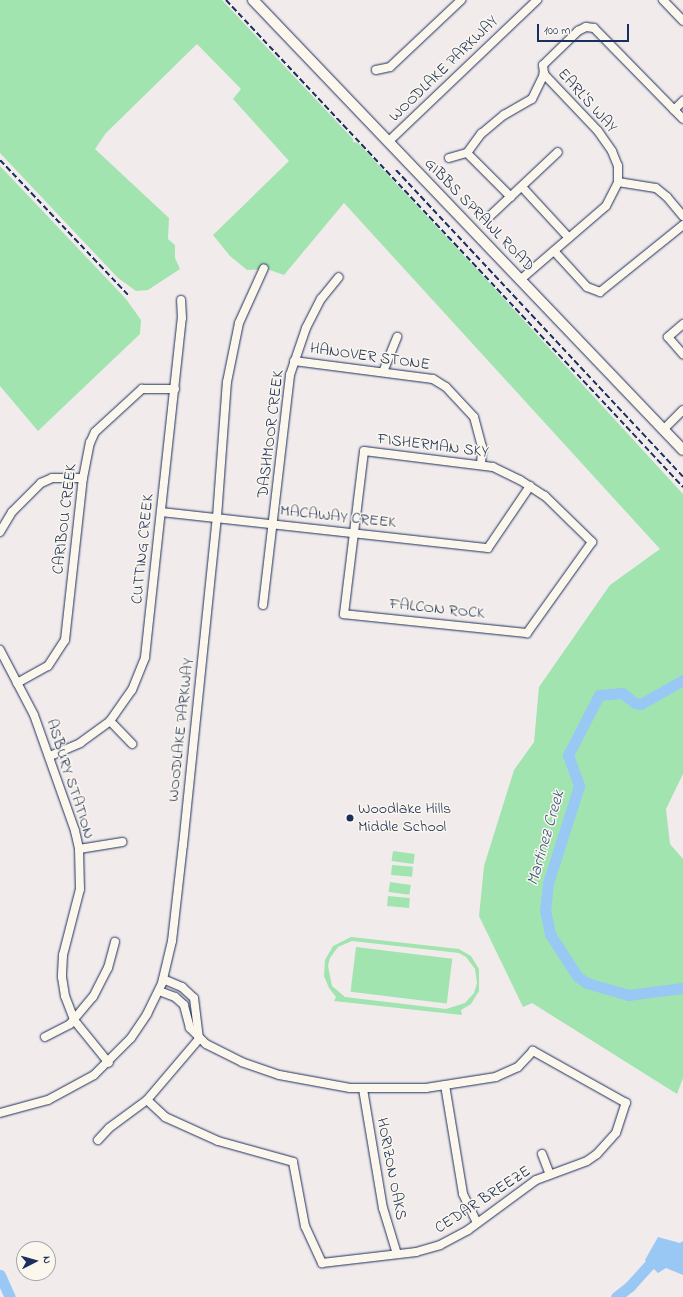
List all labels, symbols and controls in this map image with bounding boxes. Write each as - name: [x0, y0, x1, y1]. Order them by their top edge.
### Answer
- street label: WOODLAKE PARKWAY: [385, 12, 503, 126]
- scale bar: [539, 16, 631, 42]
- text: 100 m: [544, 22, 571, 40]
- street label: EARL'S WAY: [553, 65, 621, 137]
- street label: GIBBS SPRAWL ROAD: [420, 154, 538, 276]
- street label: HANOVER STONE: [309, 339, 431, 375]
- street label: DASHMOOR CREEK: [254, 369, 288, 499]
- street label: FISHERMAN SKY: [376, 430, 490, 462]
- street label: CARIBOU CREEK: [49, 463, 81, 575]
- street label: CUTTING CREEK: [128, 493, 158, 605]
- street label: MACAWAY CREEK: [279, 501, 397, 533]
- street label: FALCON ROCK: [388, 594, 486, 624]
- street label: WOODLAKE PARKWAY: [164, 657, 198, 803]
- street label: ASBURY STATION: [42, 717, 98, 841]
- water label: Martinez Creek: [523, 788, 569, 888]
- place label: Woodlake Hills Middle School: [358, 799, 451, 837]
- marker: Woodlake Hills Middle School: [345, 813, 355, 823]
- street label: HORIZON OAKS: [372, 1116, 410, 1222]
- street label: CEDAR BREEZE: [431, 1162, 535, 1238]
- north arrow: [16, 1241, 56, 1281]
- text: N: [39, 1255, 55, 1264]

